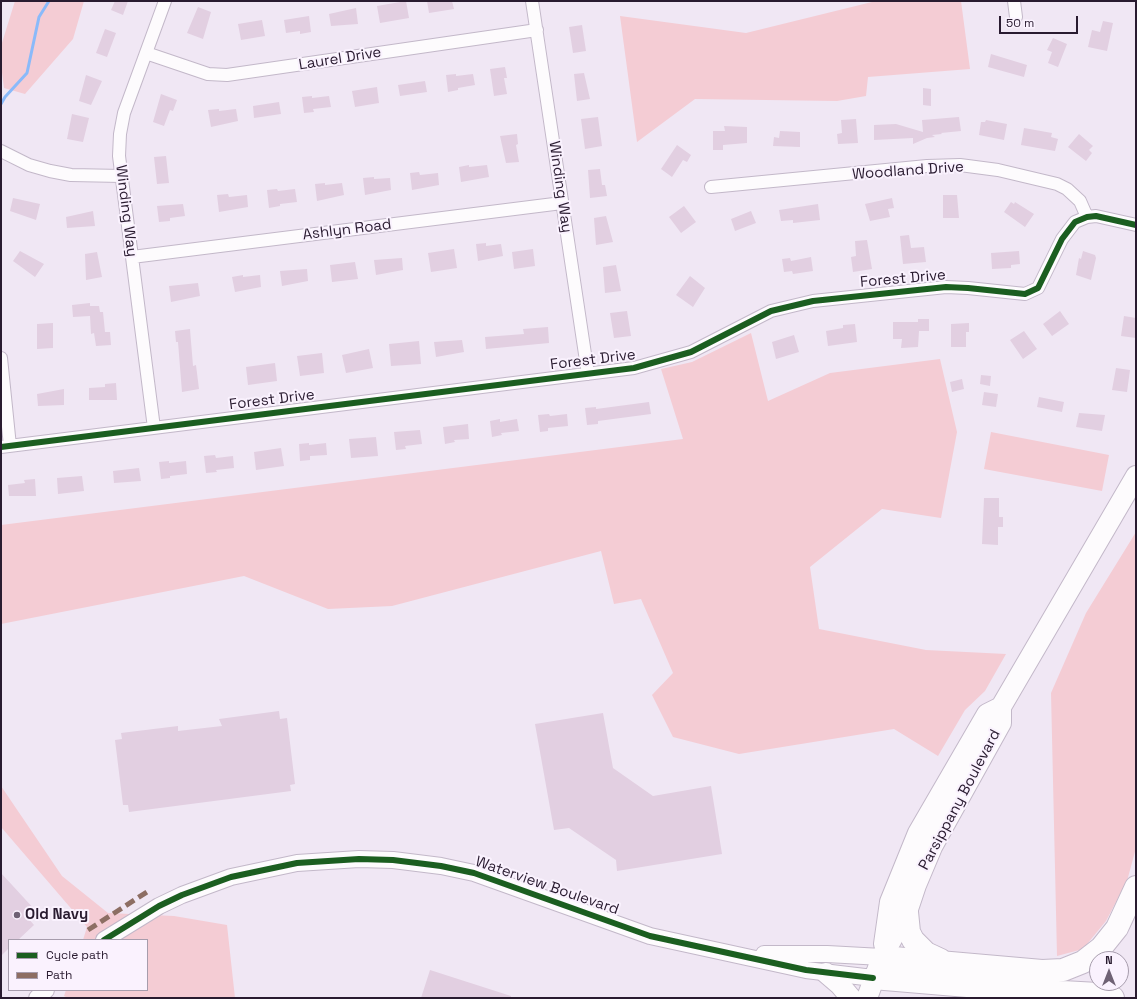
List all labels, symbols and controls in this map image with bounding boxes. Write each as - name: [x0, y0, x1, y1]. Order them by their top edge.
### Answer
- scale bar: [1001, 8, 1080, 34]
- text: 50 m: [1006, 15, 1034, 31]
- street label: Laurel Drive: [297, 44, 383, 74]
- street label: Winding Way: [545, 140, 575, 234]
- street label: Woodland Drive: [851, 158, 965, 184]
- street label: Winding Way: [111, 164, 141, 258]
- street label: Ashlyn Road: [302, 216, 392, 244]
- street label: Forest Drive: [859, 266, 947, 292]
- street label: Forest Drive: [549, 346, 637, 374]
- street label: Forest Drive: [228, 386, 316, 414]
- street label: Parsippany Boulevard: [915, 727, 1005, 873]
- street label: Waterview Boulevard: [473, 853, 621, 919]
- place label: Old Navy: [25, 906, 88, 924]
- marker: Old Navy: [12, 910, 22, 920]
- legend: [8, 939, 148, 991]
- text: Cycle path: [46, 947, 108, 963]
- north arrow: [1089, 951, 1129, 991]
- text: N: [1105, 953, 1113, 967]
- text: Path: [46, 967, 72, 983]

